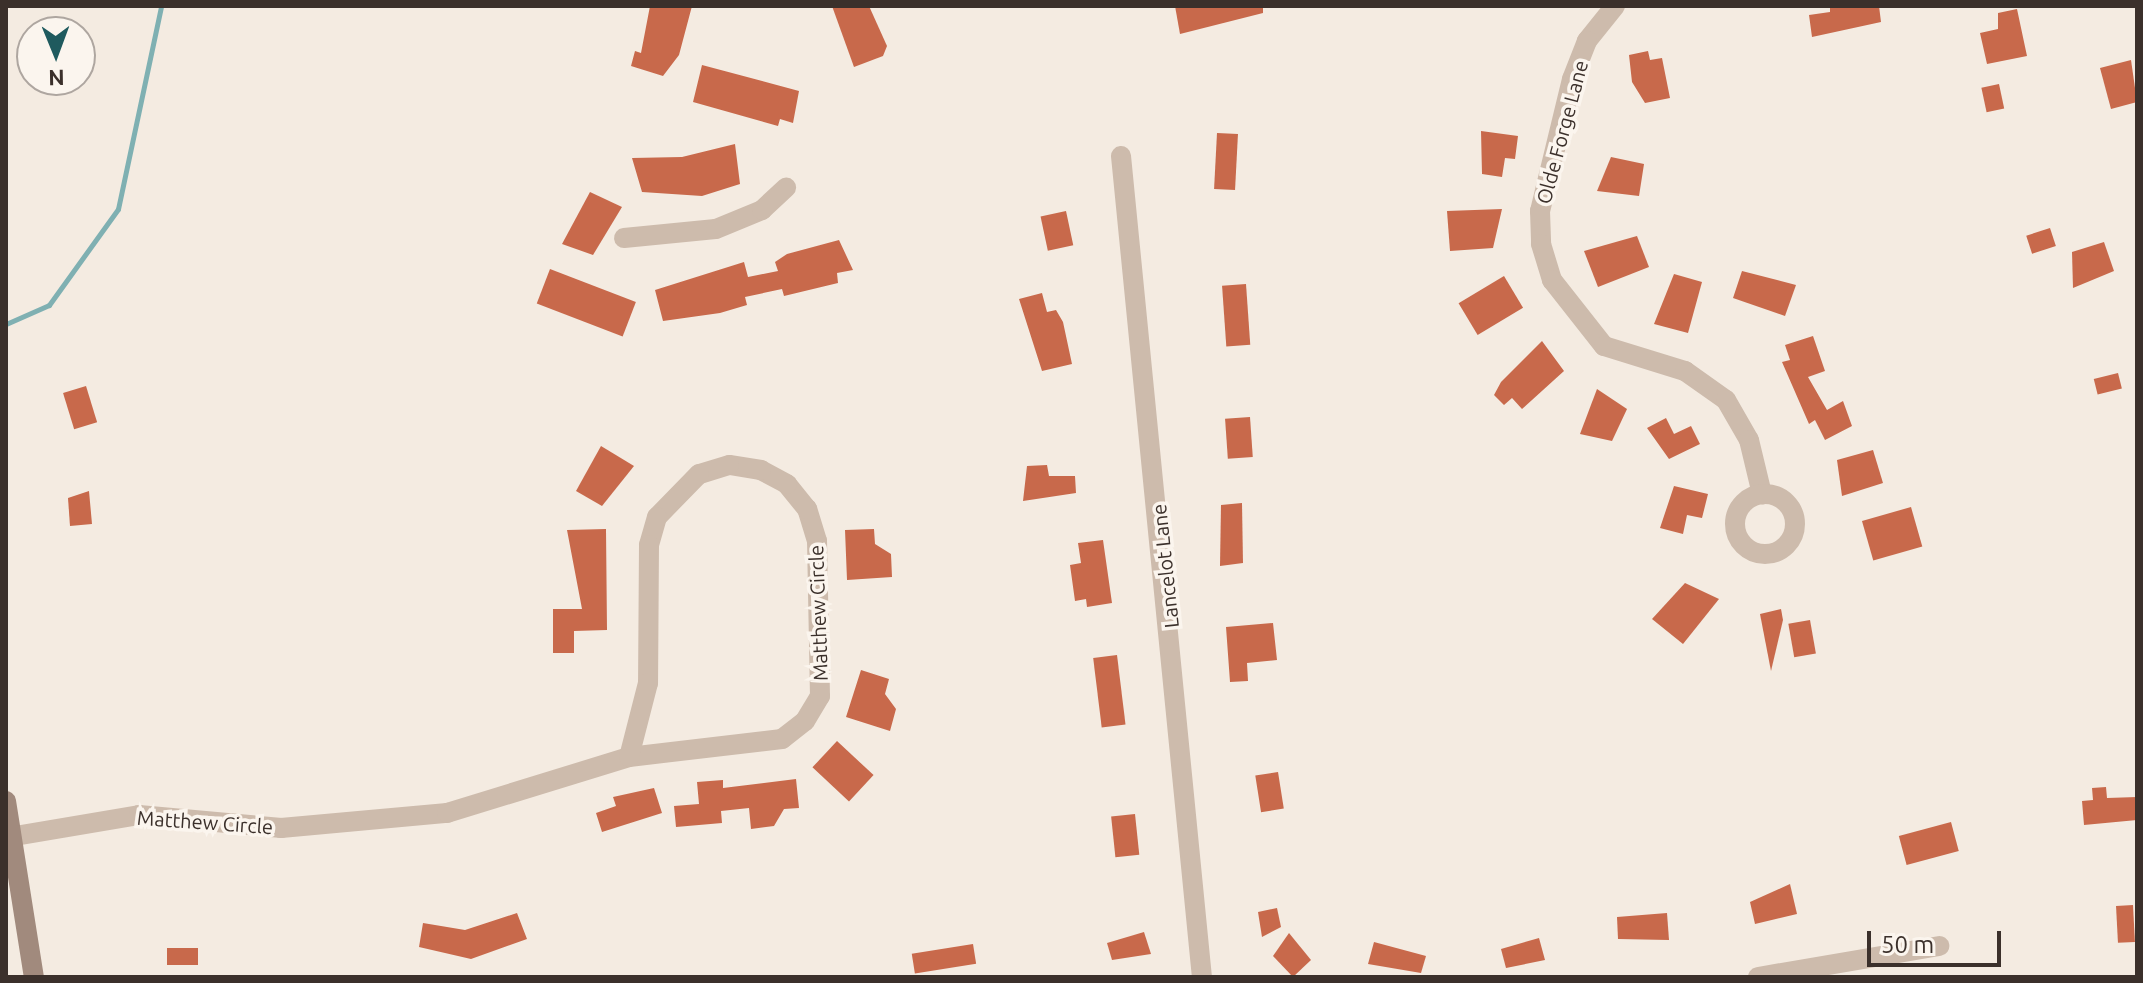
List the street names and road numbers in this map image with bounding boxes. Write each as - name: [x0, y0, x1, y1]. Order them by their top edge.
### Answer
- street label: Olde Forge Lane: [1531, 57, 1593, 207]
- street label: Lancelot Lane: [1147, 503, 1183, 629]
- street label: Matthew Circle: [804, 545, 832, 681]
- street label: Matthew Circle: [136, 805, 274, 839]

